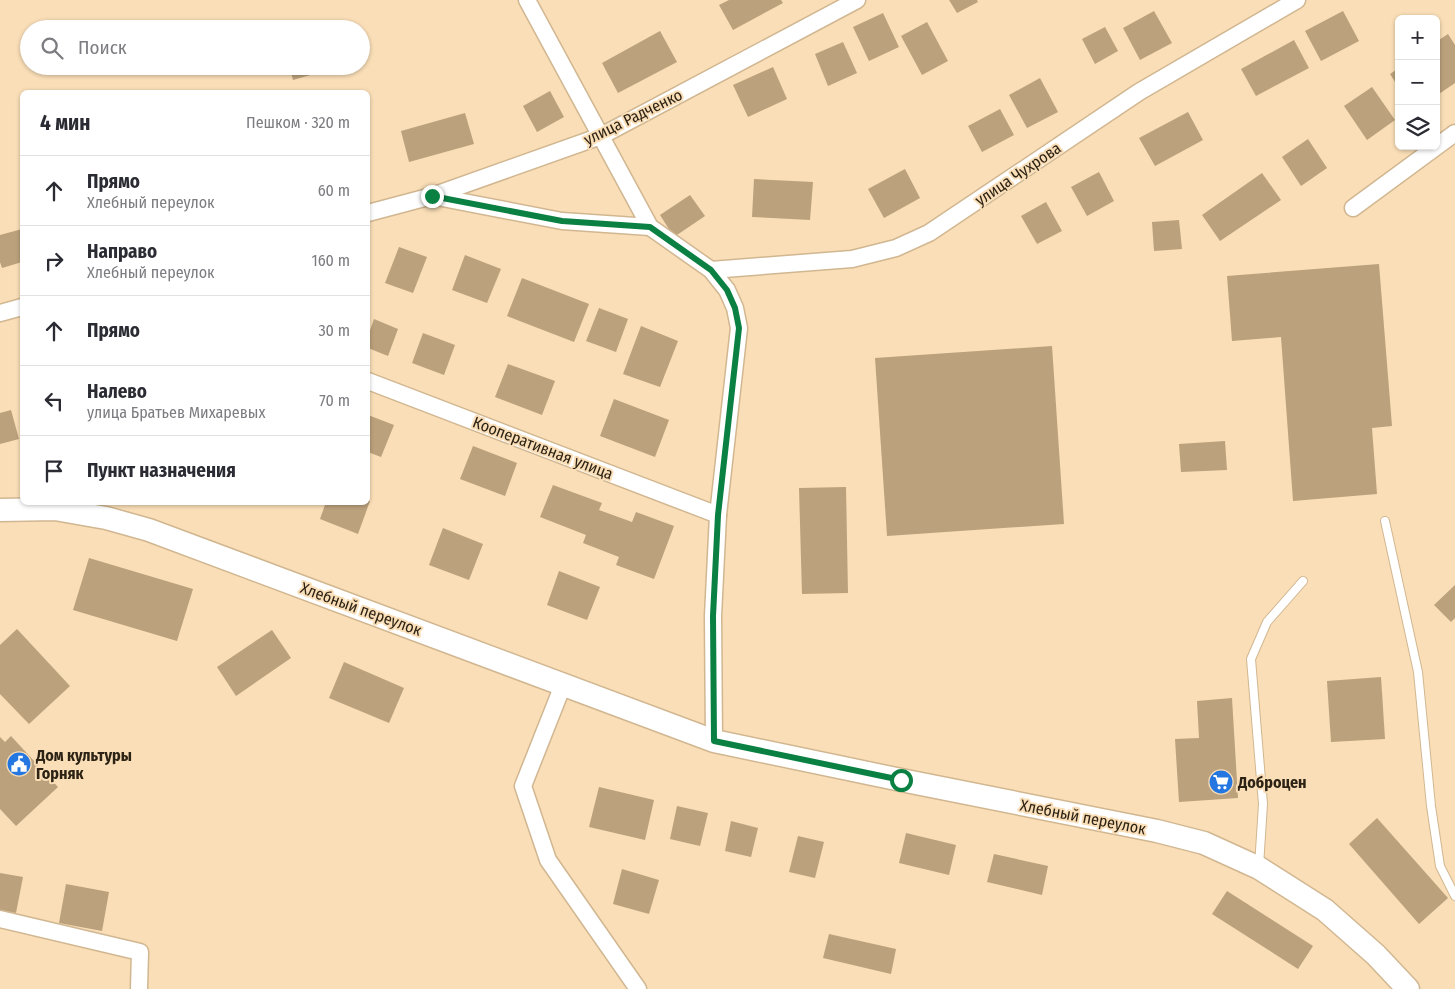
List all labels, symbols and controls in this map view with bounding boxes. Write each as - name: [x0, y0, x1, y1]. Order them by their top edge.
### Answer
- map controls: [1395, 15, 1440, 150]
- button: +: [1395, 15, 1440, 60]
- search box: [20, 20, 370, 75]
- icon: search: [38, 34, 66, 62]
- text: Поиск: [78, 36, 127, 59]
- button: −: [1395, 60, 1440, 105]
- street label: улица Радченко: [581, 85, 685, 149]
- button: layers: [1395, 105, 1440, 150]
- text: 4 мин: [40, 110, 90, 136]
- text: Пешком · 320 m: [246, 113, 350, 132]
- street label: улица Чухрова: [971, 138, 1065, 210]
- text: Прямо: [87, 170, 140, 193]
- icon: ahead: [40, 177, 68, 205]
- text: 60 m: [318, 181, 350, 200]
- route end: [421, 185, 444, 208]
- text: Хлебный переулок: [87, 193, 215, 212]
- text: Направо: [87, 240, 157, 263]
- icon: right: [40, 247, 68, 275]
- text: 160 m: [311, 251, 350, 270]
- text: Хлебный переулок: [87, 263, 215, 282]
- icon: ahead: [40, 317, 68, 345]
- text: Прямо: [87, 319, 140, 342]
- text: 30 m: [318, 321, 350, 340]
- text: Налево: [87, 380, 147, 403]
- icon: left: [40, 387, 68, 415]
- text: 70 m: [319, 391, 350, 410]
- text: улица Братьев Михаревых: [87, 403, 265, 422]
- street label: Кооперативная улица: [470, 412, 616, 484]
- icon: arrive: [40, 457, 68, 485]
- text: Пункт назначения: [87, 459, 236, 482]
- street label: Хлебный переулок: [298, 578, 425, 640]
- place label: Дом культуры Горняк: [35, 746, 132, 783]
- public building icon: Дом культуры Горняк: [6, 751, 32, 777]
- route start: [890, 769, 913, 792]
- supermarket icon: Доброцен: [1208, 769, 1234, 795]
- place label: Доброцен: [1237, 773, 1307, 792]
- street label: Хлебный переулок: [1019, 796, 1148, 839]

